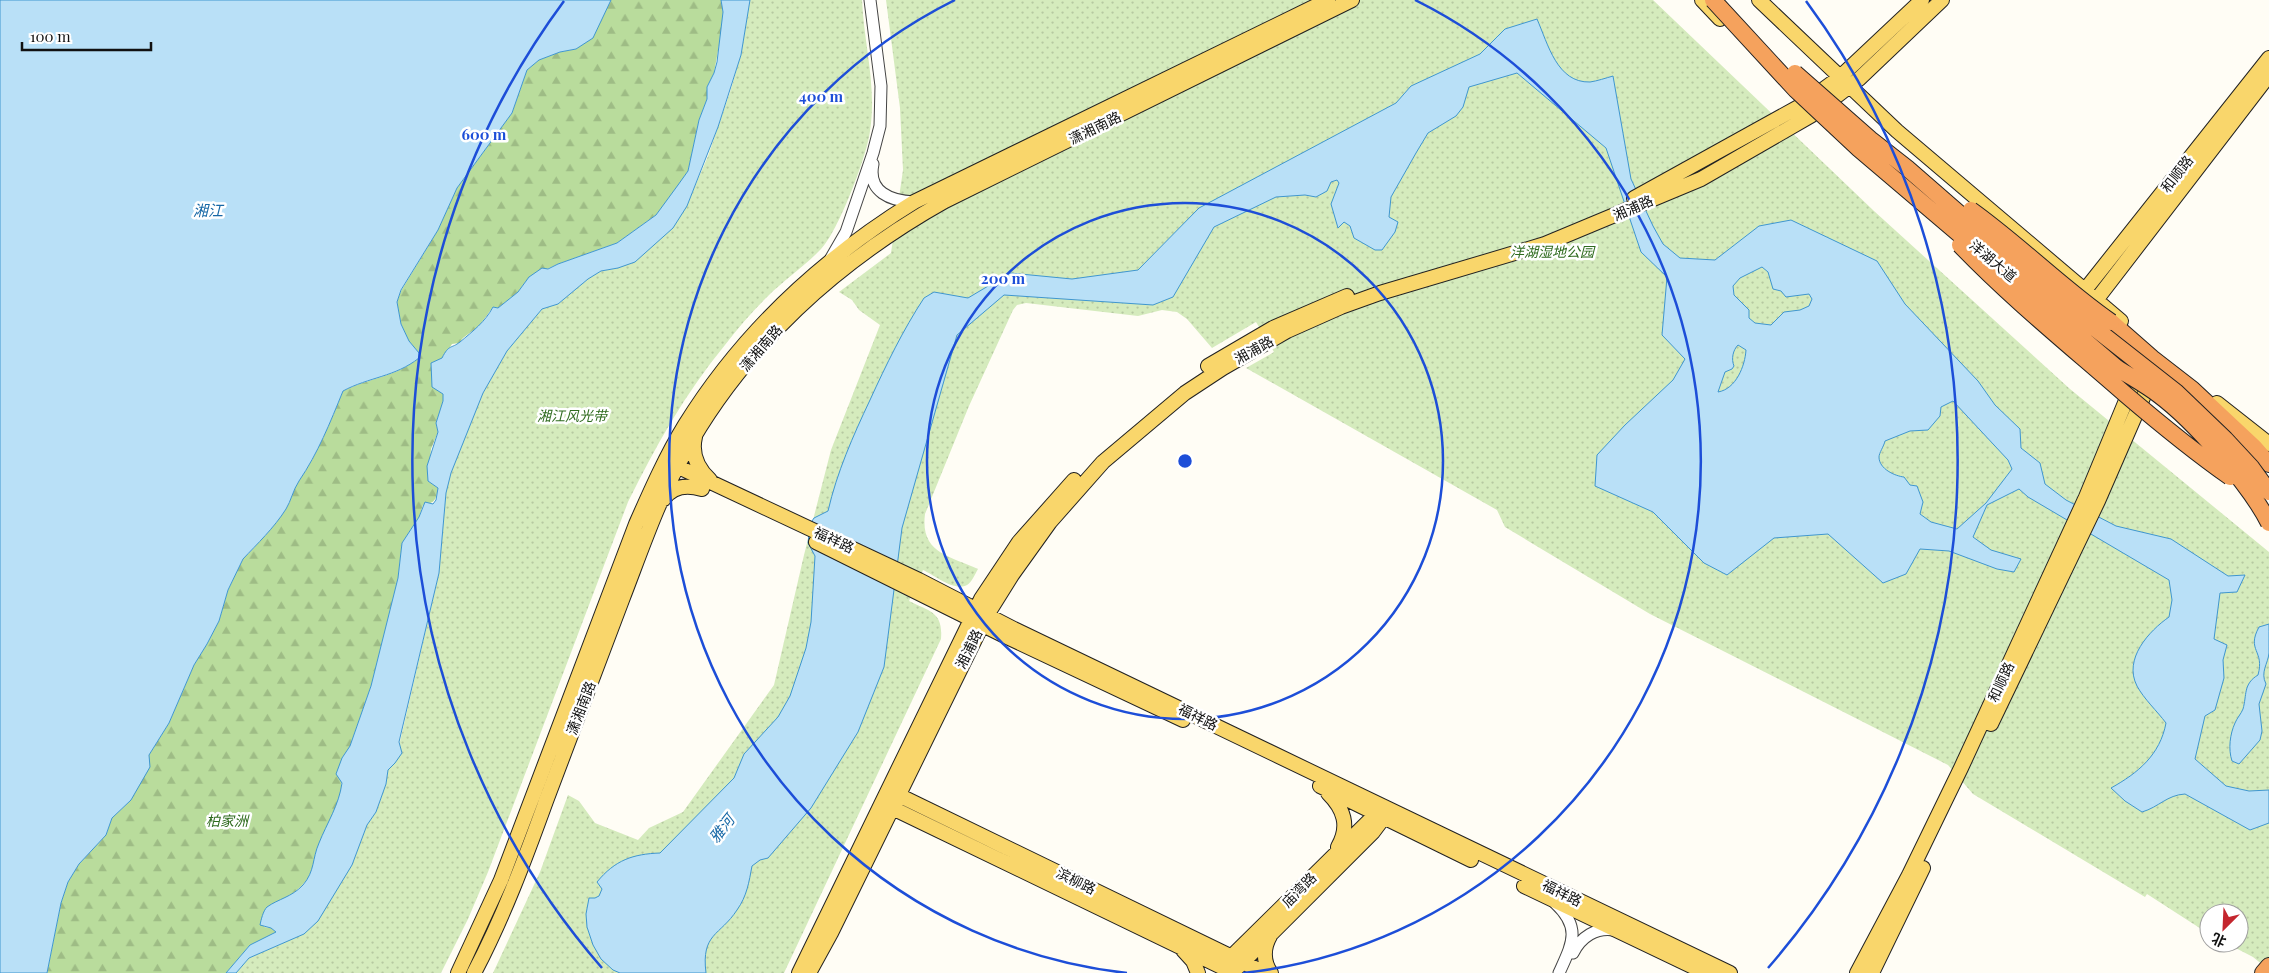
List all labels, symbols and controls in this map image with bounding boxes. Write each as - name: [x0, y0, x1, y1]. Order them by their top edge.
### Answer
- scale bar: [22, 20, 151, 52]
- text: 100 m: [30, 26, 71, 46]
- text: 400 m: [799, 86, 844, 106]
- street label: 潇湘南路: [1065, 107, 1124, 148]
- text: 600 m: [462, 124, 507, 144]
- street label: 和顺路: [2156, 151, 2197, 196]
- street label: 湘浦路: [1610, 190, 1656, 225]
- water label: 湘江: [193, 200, 225, 220]
- street label: 洋湖大道: [1966, 235, 2021, 286]
- park label: 洋湖湿地公园: [1510, 242, 1596, 261]
- text: 200 m: [981, 268, 1026, 288]
- street label: 潇湘南路: [735, 320, 786, 375]
- street label: 湘浦路: [1231, 331, 1277, 368]
- park label: 湘江风光带: [537, 406, 609, 425]
- centre of rings: [1176, 452, 1194, 470]
- street label: 福祥路: [811, 522, 857, 557]
- street label: 湘浦路: [951, 626, 986, 672]
- street label: 和顺路: [1983, 659, 2018, 705]
- street label: 潇湘南路: [562, 678, 599, 737]
- street label: 福祥路: [1175, 699, 1221, 734]
- water label: 雅河: [704, 808, 740, 846]
- park label: 柏家洲: [206, 811, 250, 830]
- street label: 滨柳路: [1053, 863, 1099, 898]
- street label: 庙湾路: [1277, 868, 1320, 911]
- street label: 福祥路: [1539, 875, 1585, 910]
- north arrow: [2199, 903, 2249, 953]
- text: 北: [2208, 929, 2229, 952]

